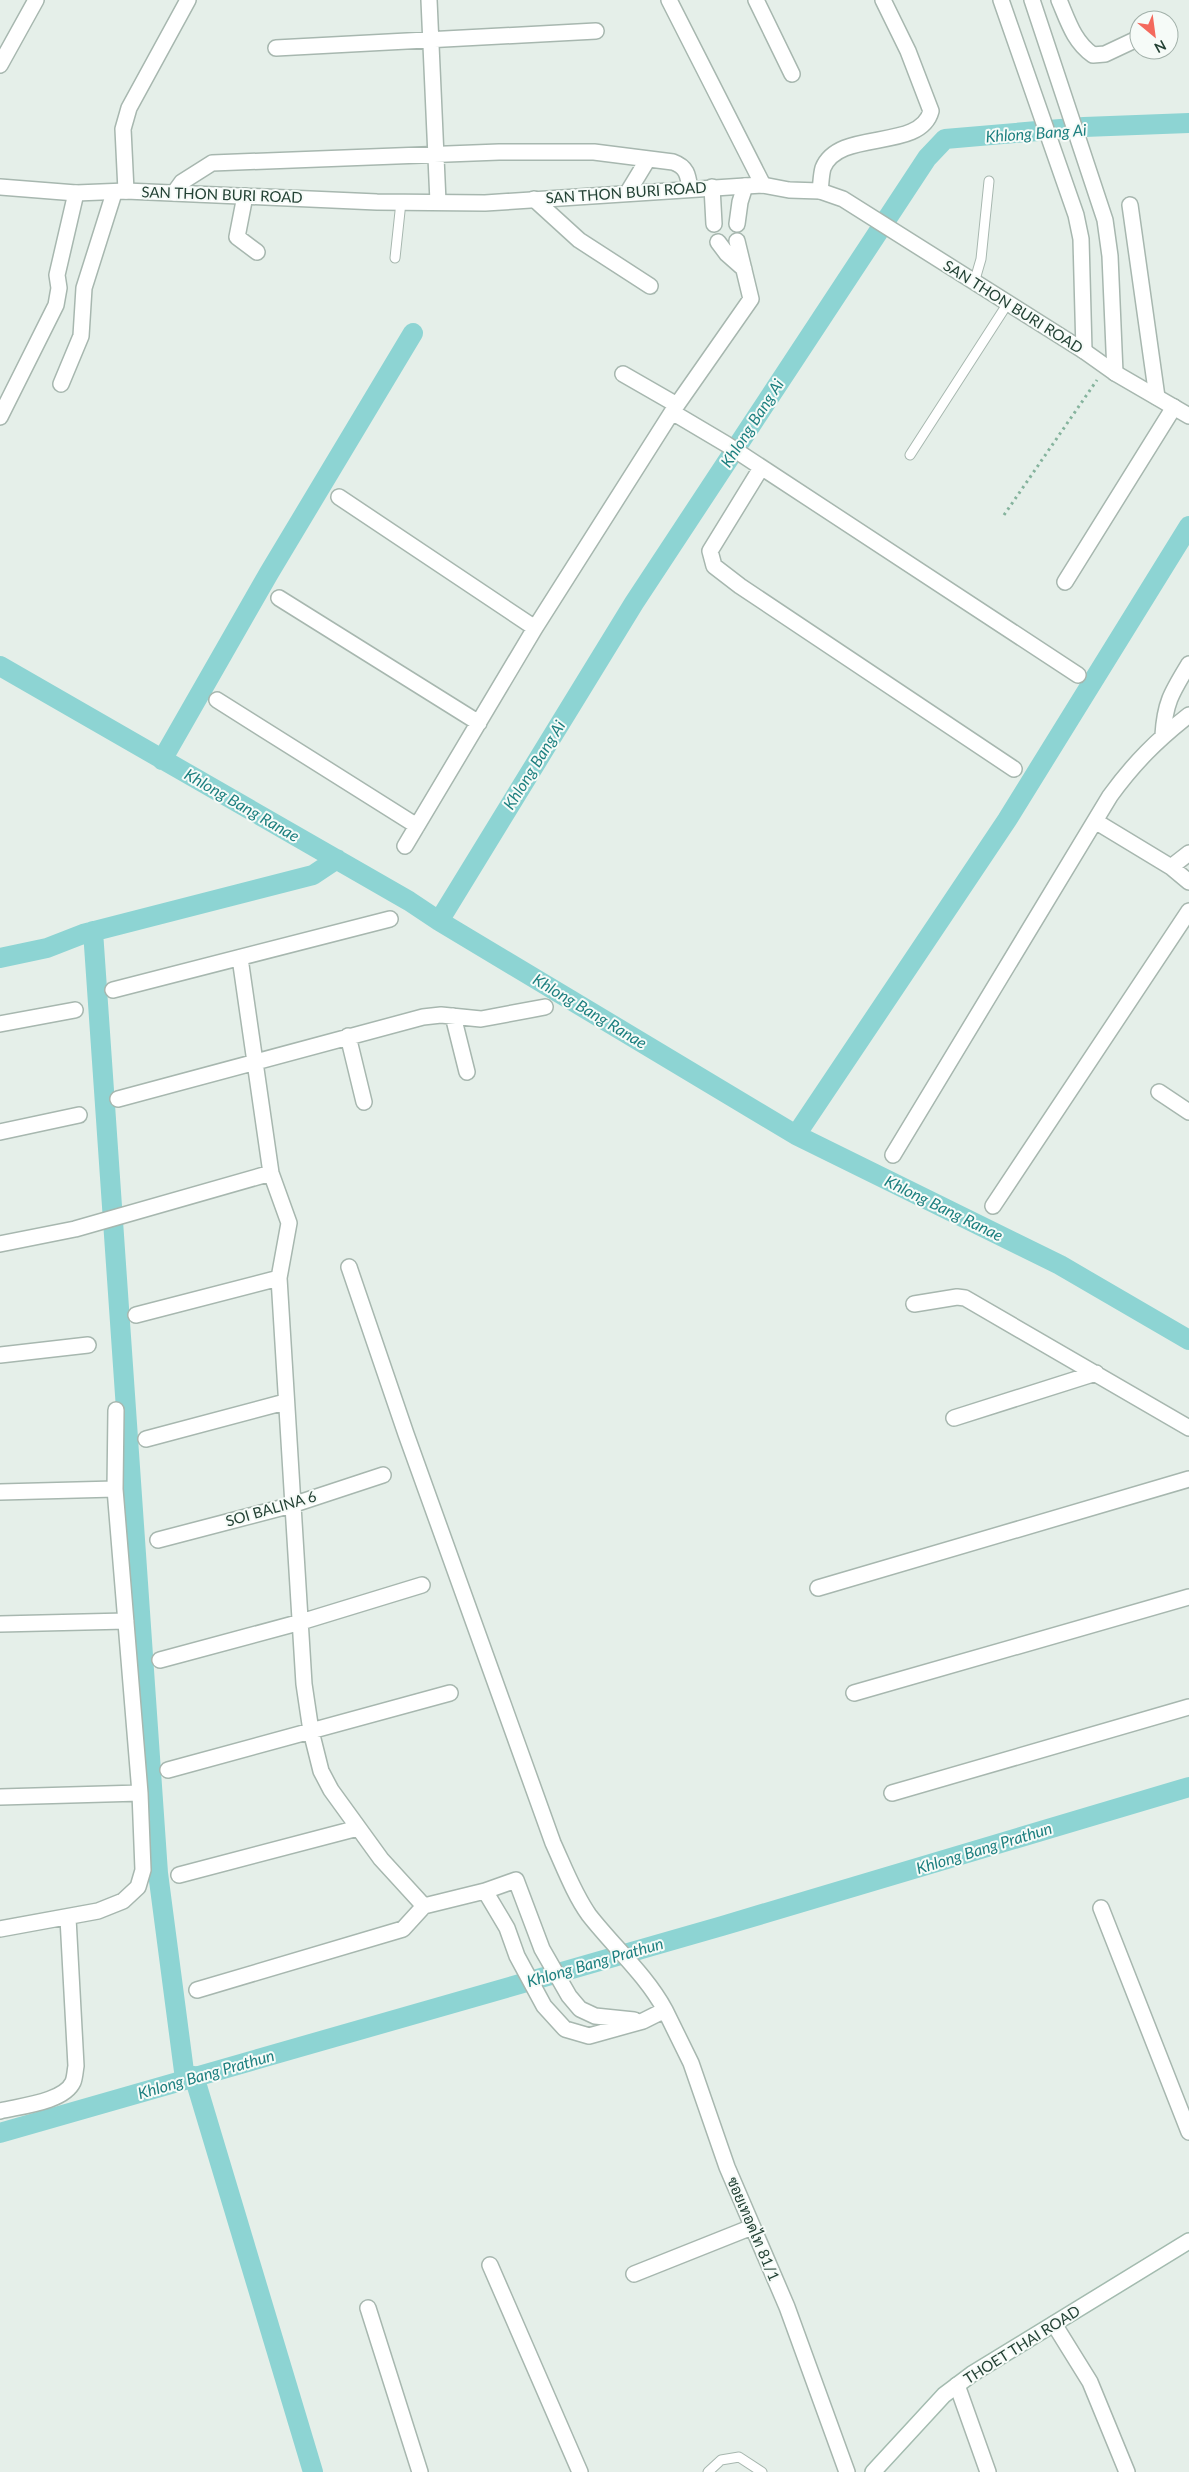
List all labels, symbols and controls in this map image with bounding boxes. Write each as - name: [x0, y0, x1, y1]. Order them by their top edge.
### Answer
- north arrow: [1129, 10, 1179, 60]
- text: N: [1152, 37, 1169, 57]
- water label: Khlong Bang Ai: [985, 119, 1087, 146]
- street label: SAN THON BURI ROAD: [545, 177, 707, 207]
- street label: SAN THON BURI ROAD: [141, 182, 303, 206]
- street label: SAN THON BURI ROAD: [940, 256, 1087, 357]
- water label: Khlong Bang Ai: [716, 375, 787, 470]
- water label: Khlong Bang Ai: [499, 717, 569, 813]
- water label: Khlong Bang Ranae: [181, 764, 303, 845]
- water label: Khlong Bang Ranae: [530, 969, 651, 1052]
- water label: Khlong Bang Ranae: [882, 1171, 1007, 1245]
- street label: SOI BALINA 6: [223, 1486, 318, 1530]
- water label: Khlong Bang Prathun: [914, 1818, 1054, 1877]
- water label: Khlong Bang Prathun: [524, 1933, 665, 1990]
- water label: Khlong Bang Prathun: [135, 2045, 276, 2102]
- street label: ซอยเทอดไท 81/1: [724, 2174, 784, 2283]
- street label: THOET THAI ROAD: [960, 2301, 1083, 2387]

